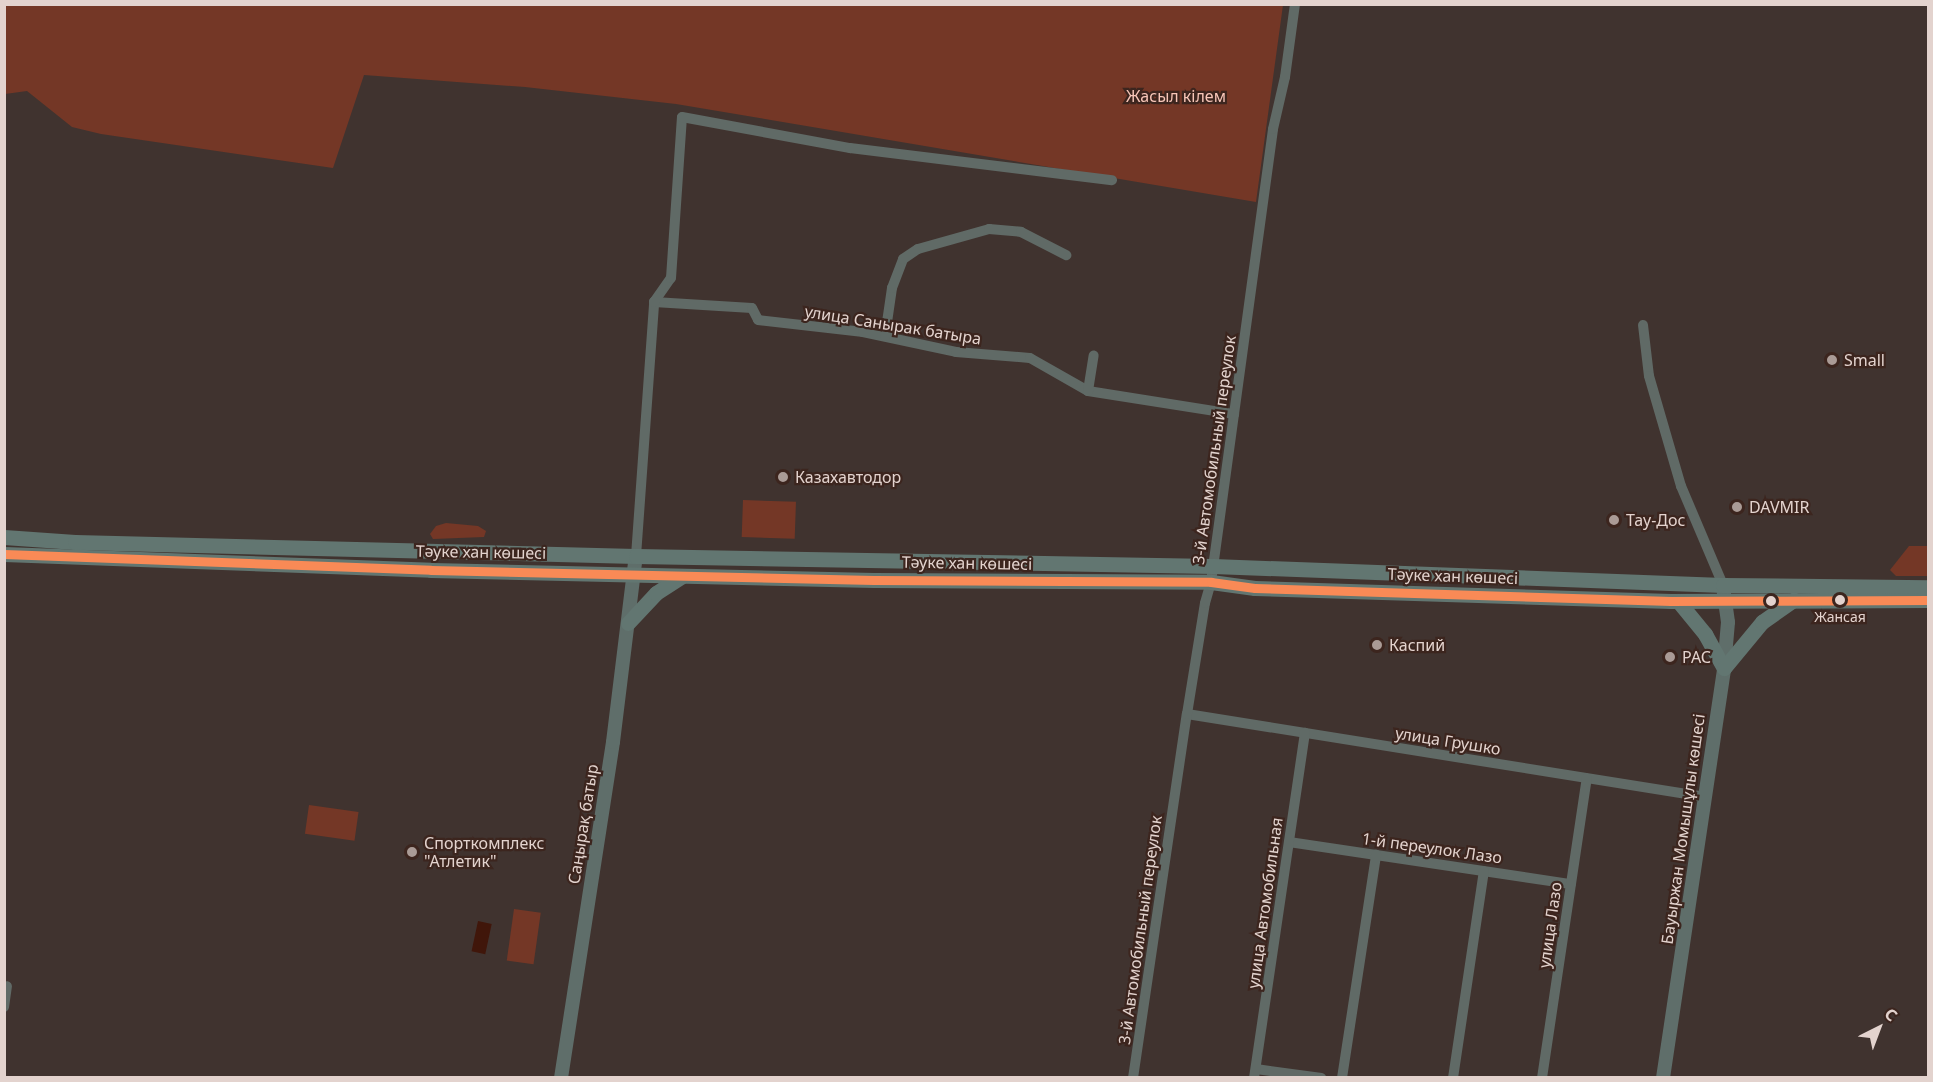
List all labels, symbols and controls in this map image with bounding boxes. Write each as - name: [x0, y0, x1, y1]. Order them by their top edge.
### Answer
- park label: Жасыл кілем: [1126, 86, 1226, 106]
- street label: улица Санырак батыра: [803, 302, 983, 348]
- street label: 3-й Автомобильный переулок: [1188, 334, 1240, 566]
- place label: Small: [1844, 350, 1885, 370]
- marker: Small: [1825, 353, 1839, 367]
- place label: Казахавтодор: [795, 467, 901, 487]
- marker: Казахавтодор: [776, 470, 790, 484]
- place label: DAVMIR: [1749, 497, 1809, 517]
- marker: DAVMIR: [1730, 500, 1744, 514]
- place label: Тау-Дос: [1626, 510, 1685, 530]
- marker: Тау-Дос: [1607, 513, 1621, 527]
- street label: Тәуке хан көшесі: [416, 541, 546, 563]
- street label: Тәуке хан көшесі: [902, 552, 1032, 574]
- street label: Тәуке хан көшесі: [1387, 564, 1519, 588]
- marker: Жансая: [1834, 594, 1846, 606]
- unlabelled marker: [1765, 595, 1777, 607]
- place label: Жансая: [1814, 609, 1866, 625]
- place label: Каспий: [1389, 635, 1445, 655]
- marker: Каспий: [1370, 638, 1384, 652]
- place label: РАС: [1682, 647, 1711, 667]
- marker: РАС: [1663, 650, 1677, 664]
- street label: Бауыржан Момышұлы көшесі: [1657, 713, 1709, 945]
- street label: улица Грушко: [1394, 723, 1502, 759]
- street label: Саңырақ батыр: [564, 763, 602, 885]
- street label: 3-й Автомобильный переулок: [1114, 814, 1166, 1046]
- street label: улица Автомобильная: [1243, 816, 1287, 990]
- street label: 1-й переулок Лазо: [1361, 829, 1503, 867]
- place label: Спорткомплекс "Атлетик": [424, 833, 544, 871]
- marker: Спорткомплекс "Атлетик": [405, 845, 419, 859]
- street label: улица Лазо: [1534, 881, 1566, 969]
- north arrow: [1849, 998, 1909, 1058]
- text: С: [1880, 1003, 1902, 1026]

